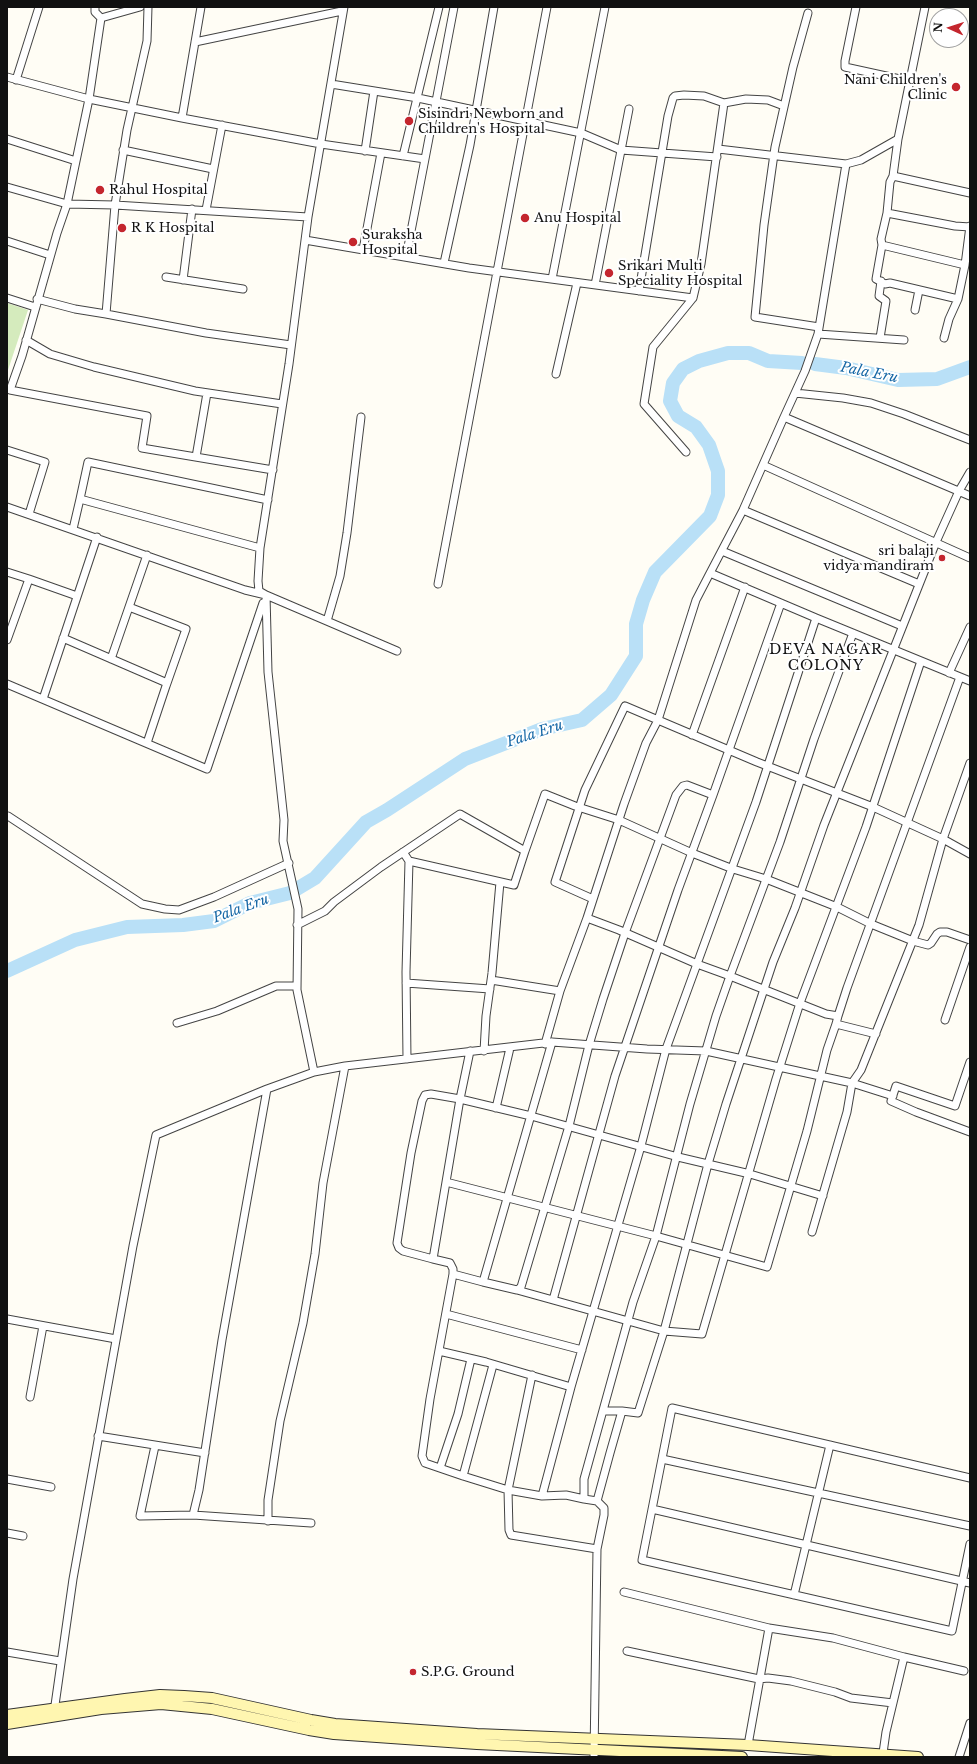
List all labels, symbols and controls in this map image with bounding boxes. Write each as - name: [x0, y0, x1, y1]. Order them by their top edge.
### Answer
- north arrow: [929, 8, 969, 48]
- text: N: [931, 22, 945, 33]
- place label: Nani Children's Clinic: [844, 72, 947, 103]
- marker: Nani Children's Clinic: [950, 81, 962, 93]
- place label: Sisindri Newborn and Children's Hospital: [418, 106, 564, 137]
- marker: Sisindri Newborn and Children's Hospital: [403, 115, 415, 127]
- place label: Rahul Hospital: [109, 182, 208, 198]
- marker: Rahul Hospital: [94, 184, 106, 196]
- place label: Anu Hospital: [534, 210, 621, 226]
- marker: Anu Hospital: [519, 212, 531, 224]
- place label: R K Hospital: [131, 220, 215, 236]
- marker: R K Hospital: [116, 222, 128, 234]
- place label: Suraksha Hospital: [362, 227, 423, 258]
- marker: Suraksha Hospital: [347, 236, 359, 248]
- place label: Srikari Multi Speciality Hospital: [618, 258, 742, 289]
- marker: Srikari Multi Speciality Hospital: [603, 267, 615, 279]
- water label: Pala Eru: [839, 359, 899, 387]
- place label: sri balaji vidya mandiram: [823, 543, 934, 574]
- marker: sri balaji vidya mandiram: [937, 553, 947, 563]
- district label: DEVA NAGAR COLONY: [769, 642, 883, 674]
- water label: Pala Eru: [505, 717, 565, 751]
- water label: Pala Eru: [211, 891, 271, 927]
- place label: S.P.G. Ground: [421, 1664, 515, 1680]
- marker: S.P.G. Ground: [408, 1667, 418, 1677]

